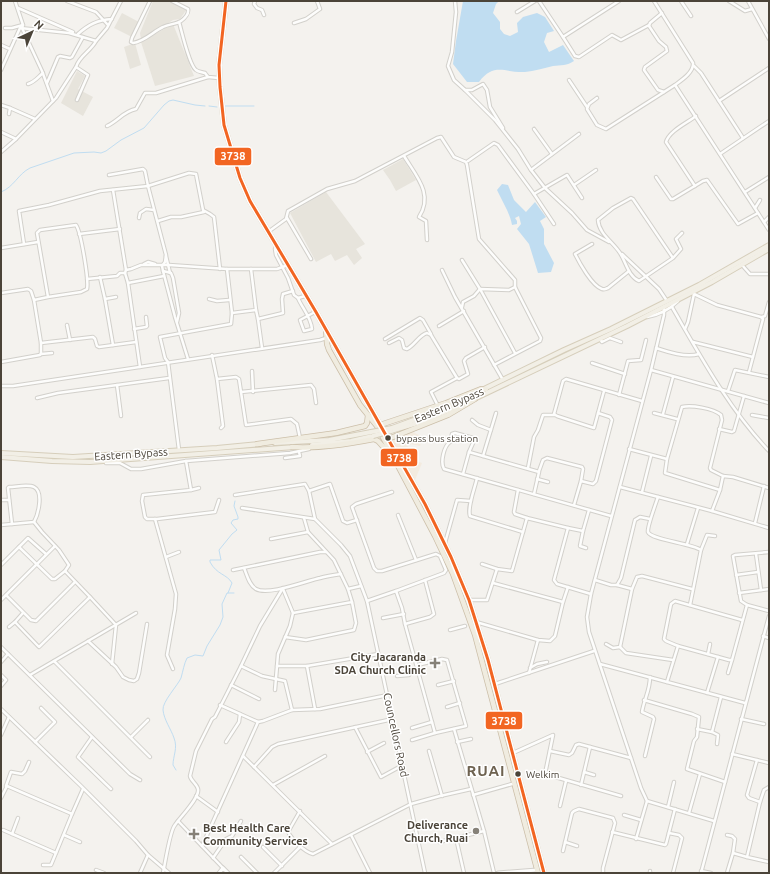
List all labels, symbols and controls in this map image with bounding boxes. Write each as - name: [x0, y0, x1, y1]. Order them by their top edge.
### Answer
- north arrow: [12, 12, 52, 52]
- text: N: [32, 18, 46, 32]
- line badge: 3738: [214, 147, 252, 166]
- text: 3738: [221, 150, 245, 162]
- street label: Eastern Bypass: [413, 385, 486, 425]
- marker: bypass bus station: [383, 433, 393, 443]
- place label: bypass bus station: [396, 433, 478, 444]
- street label: Eastern Bypass: [94, 445, 168, 463]
- line badge: 3738: [380, 448, 418, 467]
- text: 3738: [387, 452, 411, 464]
- place label: City Jacaranda SDA Church Clinic: [335, 651, 427, 676]
- marker: City Jacaranda SDA Church Clinic: [429, 657, 441, 669]
- street label: Councellors Road: [381, 692, 411, 778]
- line badge: 3738: [485, 711, 523, 730]
- text: 3738: [492, 715, 516, 727]
- district label: RUAI: [466, 762, 506, 779]
- marker: Welkim: [513, 769, 523, 779]
- place label: Welkim: [526, 769, 559, 780]
- place label: Deliverance Church, Ruai: [404, 819, 468, 844]
- place label: Best Health Care Community Services: [203, 822, 308, 847]
- marker: Deliverance Church, Ruai: [471, 826, 481, 836]
- marker: Best Health Care Community Services: [188, 828, 200, 840]

